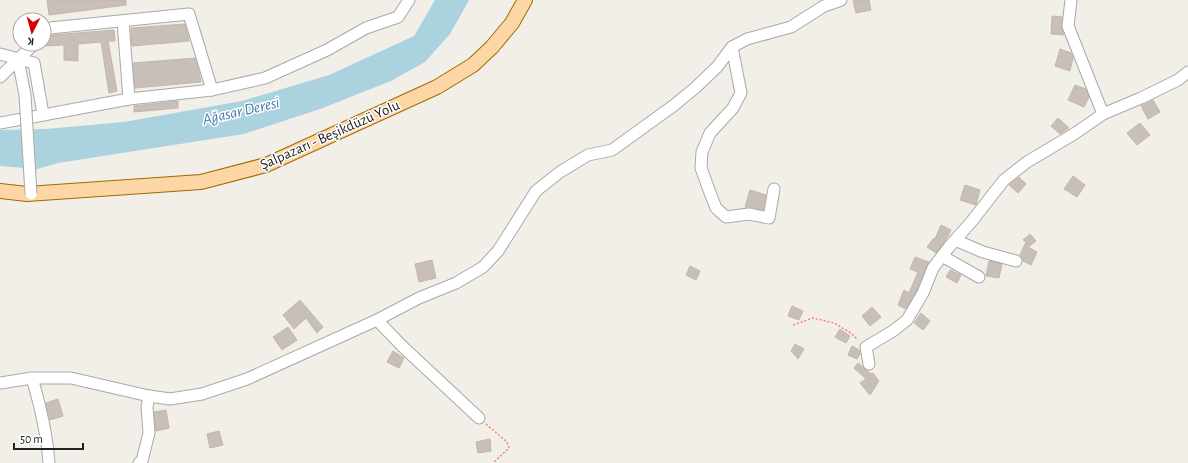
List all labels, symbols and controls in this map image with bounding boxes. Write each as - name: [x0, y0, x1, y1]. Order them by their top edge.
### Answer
- north arrow: [12, 12, 52, 52]
- text: K: [27, 36, 35, 47]
- water label: Ağasar Deresi: [200, 94, 281, 128]
- street label: Şalpazarı - Beşikdüzü Yolu: [258, 97, 402, 173]
- scale bar: [14, 425, 83, 451]
- text: 50 m: [20, 433, 43, 445]

